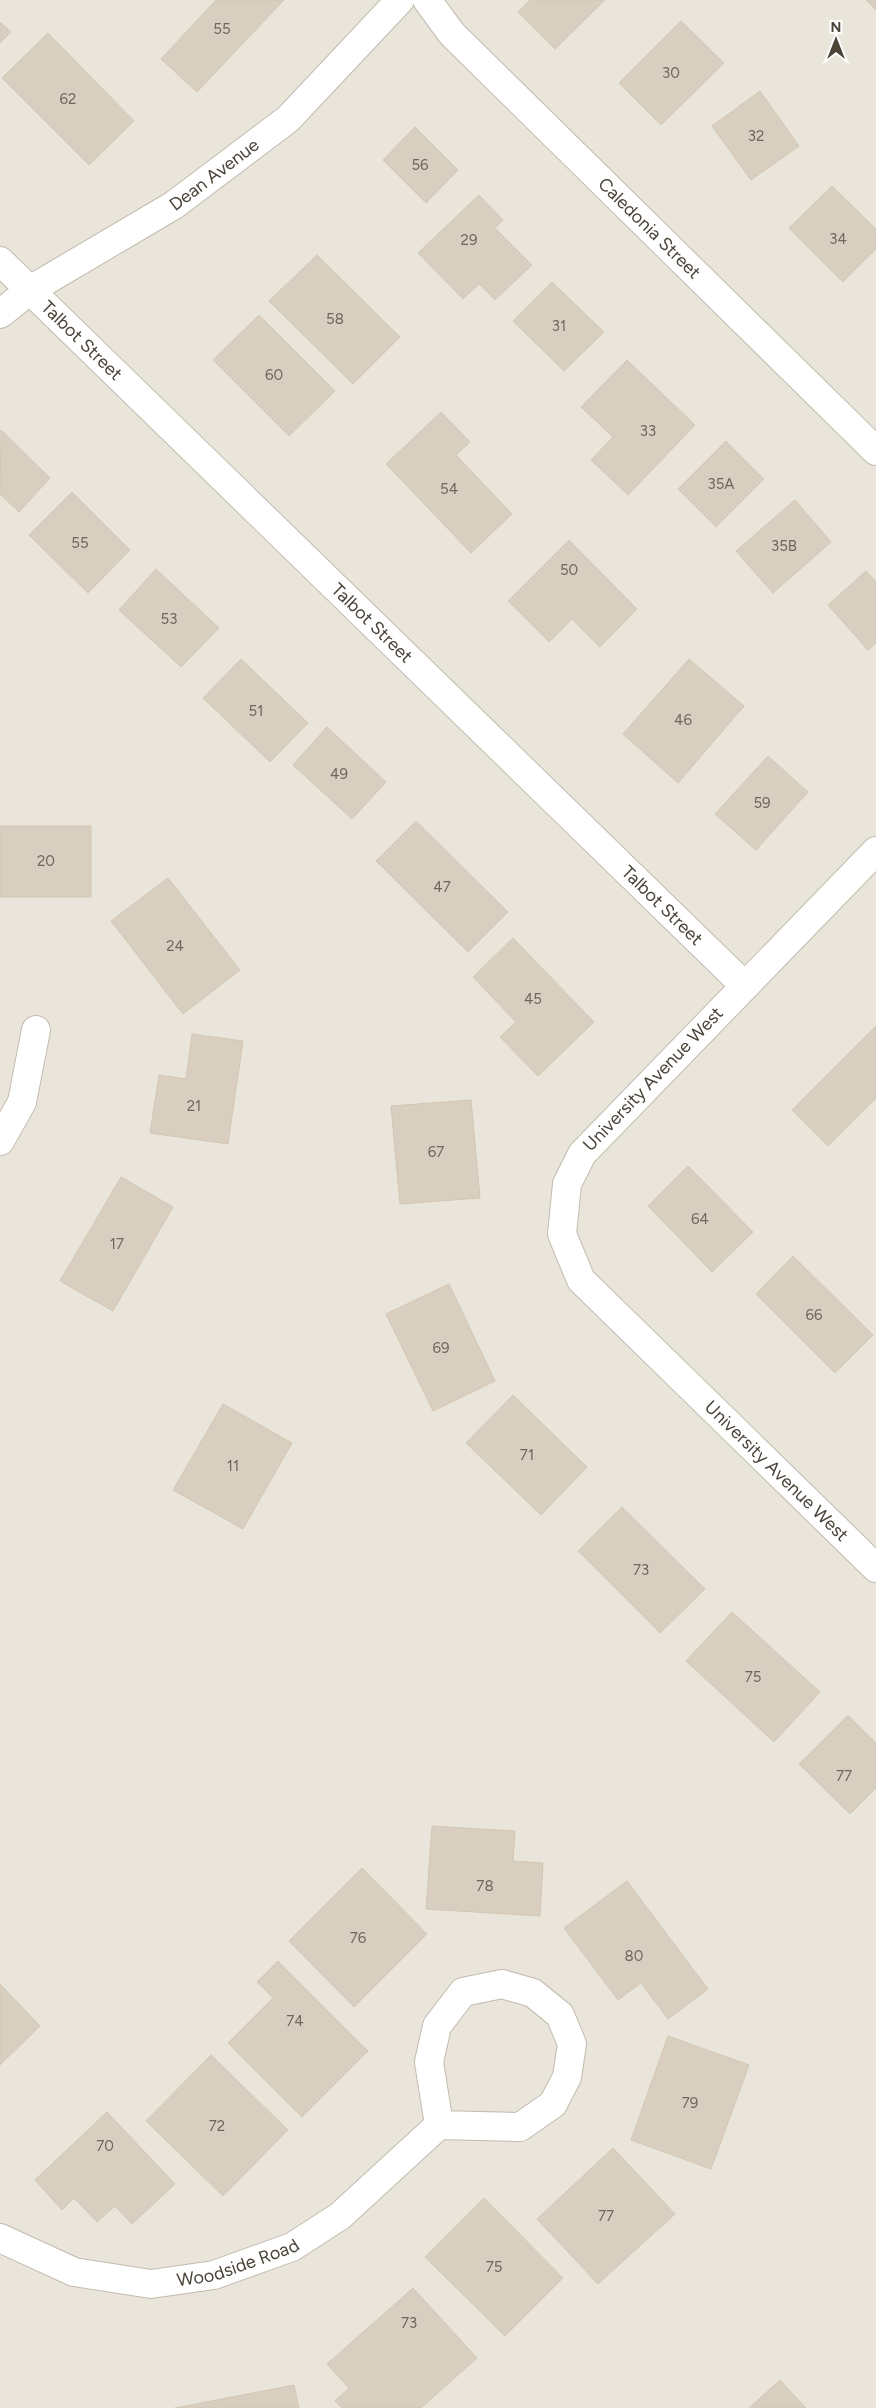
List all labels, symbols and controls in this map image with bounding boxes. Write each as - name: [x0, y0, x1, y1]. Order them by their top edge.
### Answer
- north arrow: [811, 15, 861, 65]
- text: N: [831, 19, 841, 36]
- house number: 55: [213, 20, 231, 38]
- house number: 30: [662, 64, 680, 82]
- house number: 62: [60, 90, 76, 108]
- house number: 32: [748, 127, 764, 145]
- street label: Dean Avenue: [165, 134, 264, 216]
- house number: 56: [411, 156, 429, 174]
- street label: Caledonia Street: [593, 173, 705, 283]
- house number: 34: [829, 230, 847, 248]
- house number: 29: [461, 231, 477, 249]
- street label: Talbot Street: [37, 296, 127, 385]
- house number: 58: [326, 310, 344, 328]
- house number: 31: [552, 317, 566, 335]
- house number: 60: [265, 366, 283, 384]
- house number: 33: [640, 422, 656, 440]
- house number: 35A: [708, 475, 734, 493]
- house number: 54: [440, 480, 458, 498]
- house number: 55: [71, 534, 89, 552]
- house number: 35B: [771, 537, 797, 555]
- house number: 50: [560, 561, 578, 579]
- street label: Talbot Street: [327, 579, 417, 667]
- house number: 53: [161, 610, 177, 628]
- house number: 51: [249, 702, 263, 720]
- house number: 46: [674, 711, 692, 729]
- house number: 49: [330, 765, 348, 783]
- house number: 59: [753, 794, 771, 812]
- house number: 20: [37, 852, 55, 870]
- street label: Talbot Street: [617, 861, 708, 950]
- house number: 47: [433, 878, 451, 896]
- house number: 24: [166, 937, 184, 955]
- house number: 45: [524, 990, 542, 1008]
- street label: University Avenue West: [578, 1002, 728, 1156]
- house number: 21: [187, 1097, 201, 1115]
- house number: 67: [428, 1143, 444, 1161]
- house number: 64: [691, 1210, 709, 1228]
- house number: 17: [110, 1235, 124, 1253]
- house number: 66: [806, 1306, 823, 1324]
- house number: 69: [433, 1339, 449, 1357]
- street label: University Avenue West: [700, 1396, 853, 1546]
- house number: 71: [520, 1446, 534, 1464]
- house number: 11: [227, 1457, 239, 1475]
- house number: 73: [633, 1561, 649, 1579]
- house number: 75: [745, 1668, 761, 1686]
- house number: 77: [836, 1767, 852, 1785]
- house number: 78: [476, 1877, 494, 1895]
- house number: 76: [350, 1929, 367, 1947]
- house number: 80: [625, 1947, 643, 1965]
- house number: 74: [286, 2012, 304, 2030]
- house number: 79: [682, 2094, 698, 2112]
- house number: 72: [209, 2117, 225, 2135]
- house number: 70: [96, 2137, 114, 2155]
- house number: 77: [598, 2207, 614, 2225]
- street label: Woodside Road: [175, 2234, 304, 2291]
- house number: 75: [486, 2258, 502, 2276]
- house number: 73: [401, 2314, 417, 2332]

